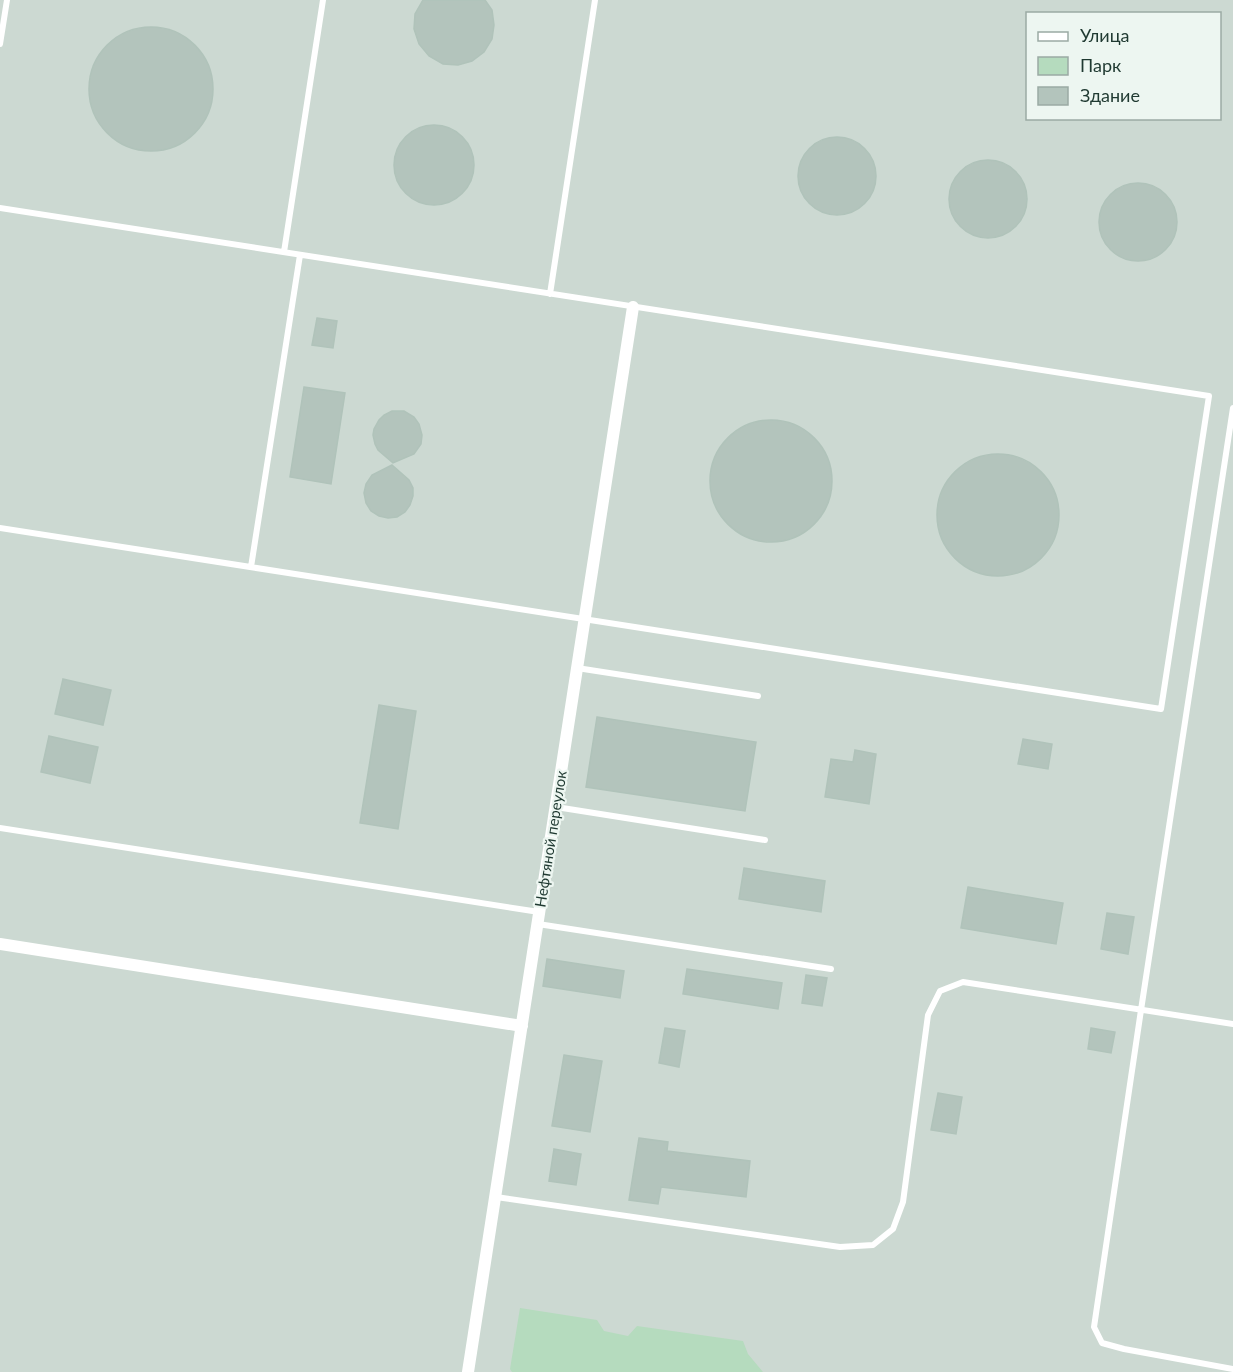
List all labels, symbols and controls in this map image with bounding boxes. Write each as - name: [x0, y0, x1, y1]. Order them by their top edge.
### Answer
- legend: [1026, 12, 1221, 120]
- text: Улица: [1080, 24, 1130, 46]
- text: Парк: [1080, 54, 1122, 76]
- text: Здание: [1080, 84, 1140, 106]
- street label: Нефтяной переулок: [530, 769, 570, 908]

